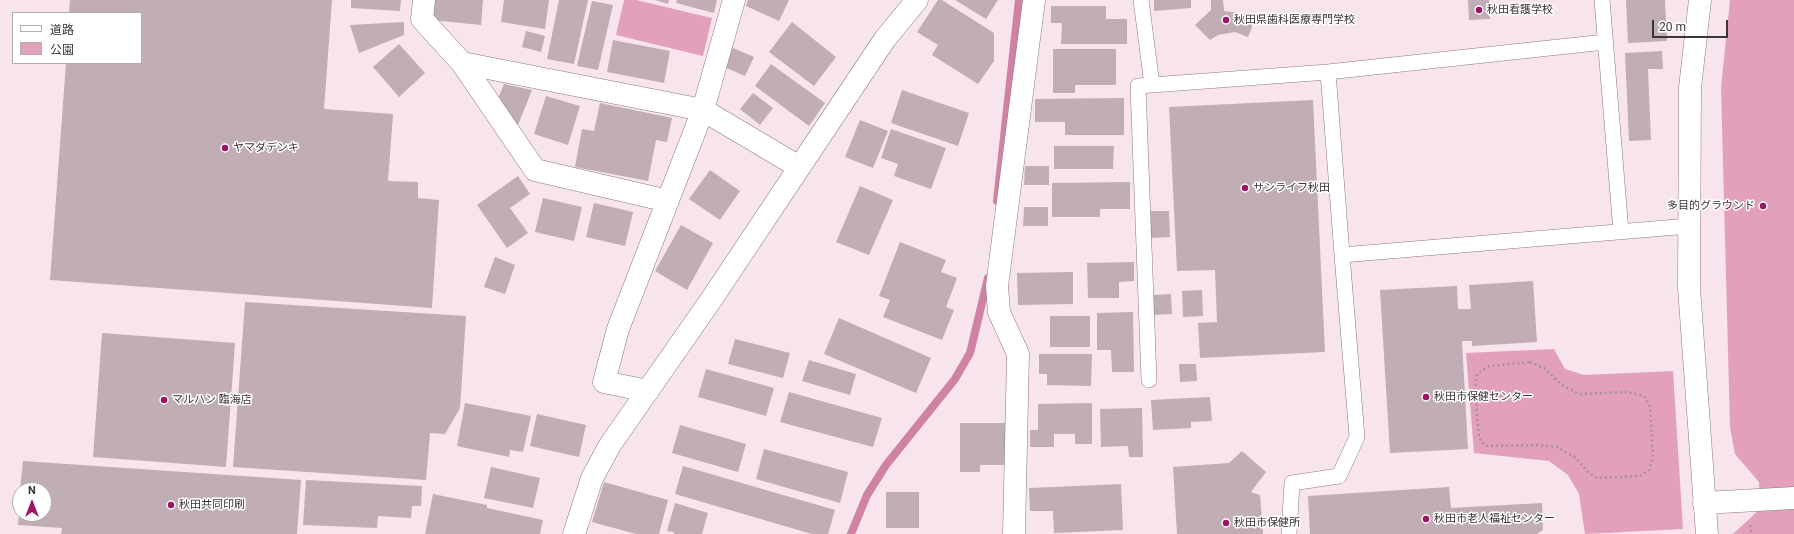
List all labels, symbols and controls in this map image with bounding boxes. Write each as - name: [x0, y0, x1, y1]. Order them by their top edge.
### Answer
- place label: 秋田看護学校: [1487, 3, 1553, 17]
- marker: 秋田看護学校: [1474, 5, 1484, 15]
- legend: [12, 12, 142, 64]
- scale bar: [1654, 12, 1730, 38]
- place label: 秋田県歯科医療専門学校: [1234, 13, 1355, 27]
- marker: 秋田県歯科医療専門学校: [1221, 15, 1231, 25]
- text: 20 m: [1659, 20, 1686, 34]
- text: 道路: [50, 23, 74, 37]
- text: 公園: [50, 43, 74, 57]
- place label: ヤマダデンキ: [233, 141, 299, 155]
- marker: ヤマダデンキ: [220, 143, 230, 153]
- place label: サンライフ秋田: [1253, 181, 1330, 195]
- marker: サンライフ秋田: [1240, 183, 1250, 193]
- place label: 多目的グラウンド: [1667, 199, 1755, 213]
- marker: 多目的グラウンド: [1758, 201, 1768, 211]
- place label: 秋田市保健センター: [1434, 390, 1533, 404]
- marker: 秋田市保健センター: [1421, 392, 1431, 402]
- place label: マルハン 臨海店: [172, 393, 252, 407]
- marker: マルハン 臨海店: [159, 395, 169, 405]
- north arrow: [12, 482, 52, 522]
- text: N: [28, 484, 36, 497]
- place label: 秋田共同印刷: [179, 498, 245, 512]
- marker: 秋田共同印刷: [166, 500, 176, 510]
- place label: 秋田市老人福祉センター: [1434, 512, 1555, 526]
- marker: 秋田市老人福祉センター: [1421, 514, 1431, 524]
- place label: 秋田市保健所: [1234, 516, 1300, 530]
- marker: 秋田市保健所: [1221, 518, 1231, 528]

